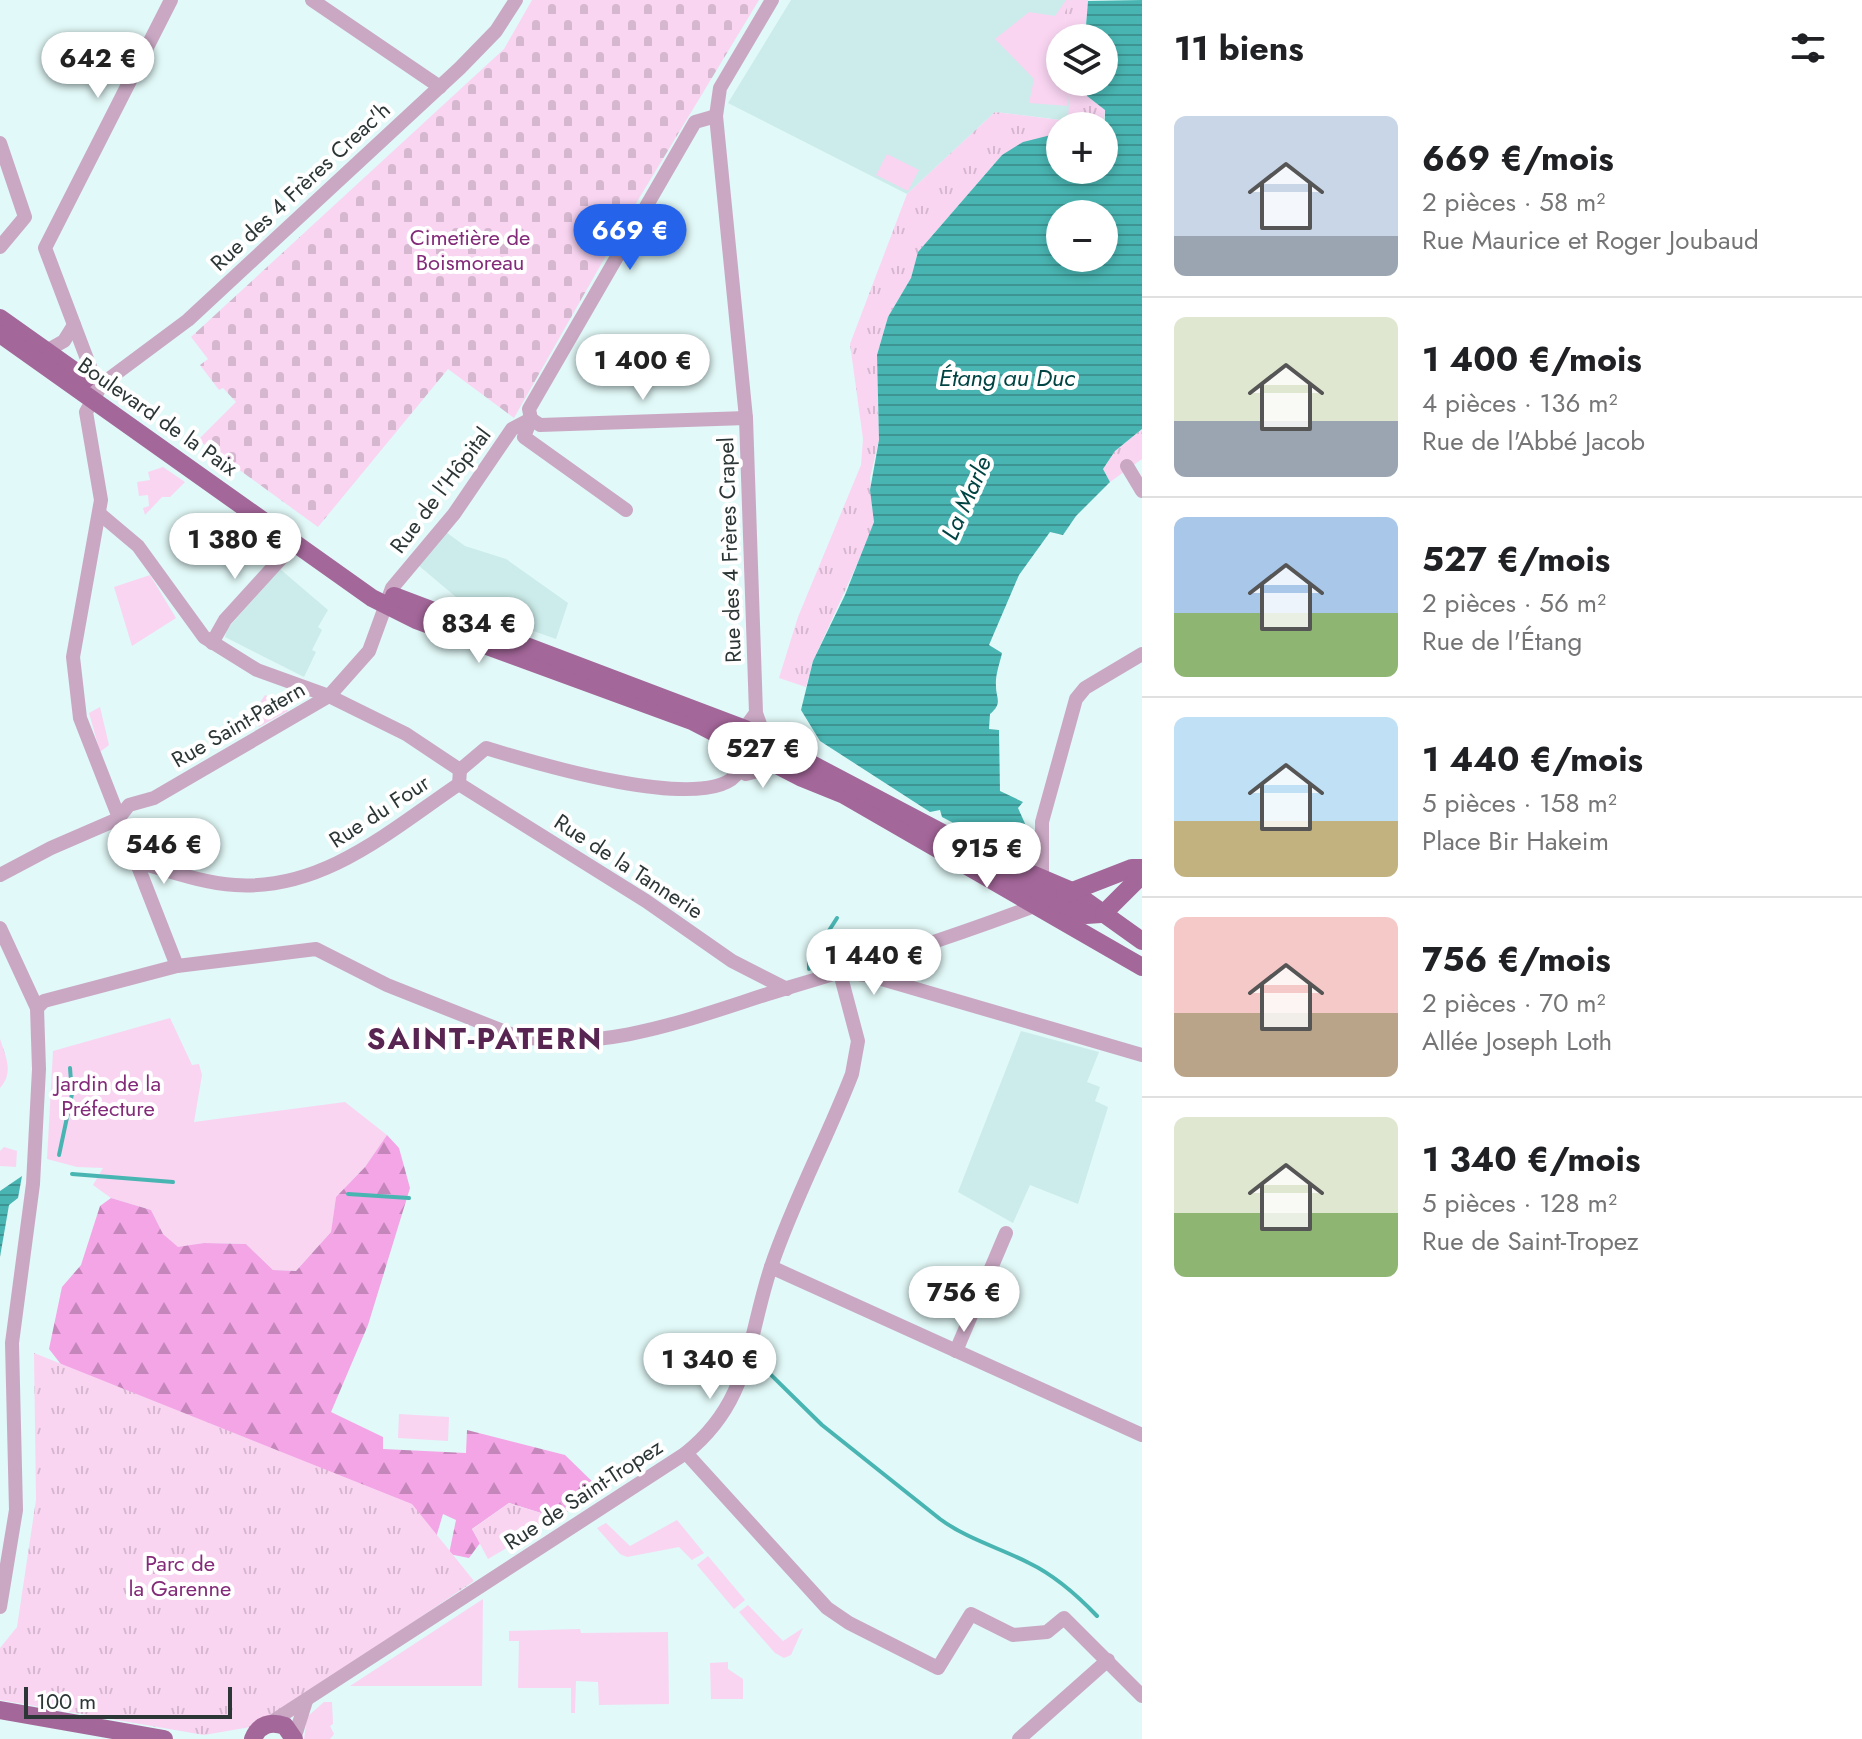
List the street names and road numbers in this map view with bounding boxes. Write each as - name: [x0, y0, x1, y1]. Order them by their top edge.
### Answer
- street label: Rue des 4 Frères Creac'h: [203, 94, 397, 278]
- street label: Boulevard de la Paix: [72, 349, 245, 484]
- street label: Rue de l'Hôpital: [382, 420, 498, 560]
- street label: Rue des 4 Frères Crapel: [709, 437, 749, 663]
- street label: Rue Saint-Patern: [165, 673, 311, 775]
- street label: Rue du Four: [323, 766, 436, 855]
- street label: Rue de la Tannerie: [548, 806, 710, 926]
- street label: Rue de Saint-Tropez: [497, 1431, 669, 1557]

